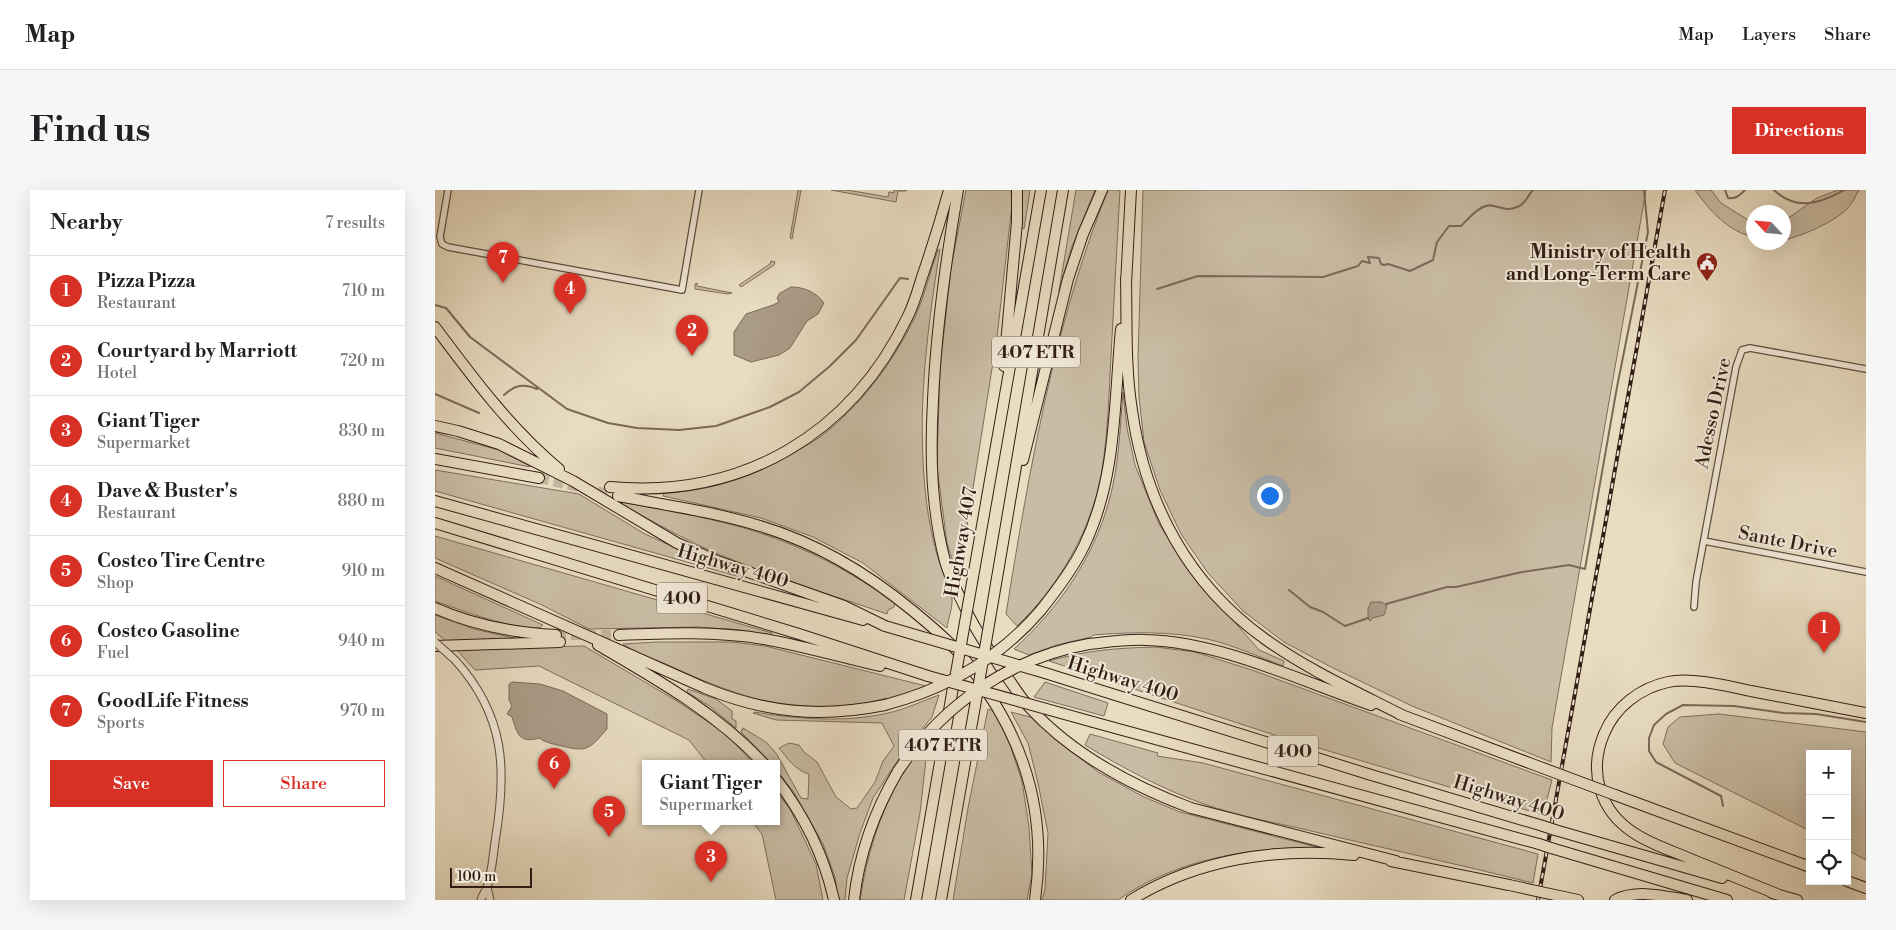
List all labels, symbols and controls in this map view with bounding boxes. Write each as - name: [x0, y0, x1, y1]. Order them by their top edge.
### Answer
- text: Map: [25, 20, 75, 50]
- text: Map: [1679, 23, 1714, 46]
- text: Layers: [1742, 23, 1796, 46]
- text: Share: [1824, 23, 1871, 46]
- button: Directions: [1732, 107, 1866, 154]
- text: Find us: [30, 109, 150, 152]
- north arrow: [1746, 205, 1791, 250]
- text: Nearby: [50, 210, 123, 236]
- text: 7 results: [325, 213, 385, 233]
- place label: Ministry of Health and Long-Term Care: [1506, 240, 1691, 286]
- pin: 7: [487, 242, 519, 283]
- public building icon: Ministry of Health and Long-Term Care: [1695, 251, 1719, 282]
- text: Pizza Pizza: [97, 269, 196, 293]
- pin: 4: [554, 273, 586, 314]
- text: 1: [62, 281, 70, 301]
- text: 710 m: [342, 281, 385, 301]
- text: Restaurant: [97, 293, 176, 313]
- pin: 2: [676, 315, 708, 356]
- road number: 407 ETR: [992, 336, 1080, 368]
- text: Courtyard by Marriott: [97, 339, 297, 363]
- text: 2: [61, 351, 71, 371]
- text: 720 m: [340, 351, 385, 371]
- street label: Adesso Drive: [1689, 355, 1736, 472]
- text: Hotel: [97, 363, 137, 383]
- text: Giant Tiger: [97, 409, 200, 433]
- text: 3: [61, 421, 71, 441]
- text: 830 m: [338, 421, 385, 441]
- text: Supermarket: [97, 433, 191, 453]
- text: Dave & Buster's: [97, 479, 237, 503]
- your location: [1257, 483, 1283, 509]
- street label: Highway 407: [939, 485, 983, 599]
- text: 4: [61, 491, 71, 511]
- text: 880 m: [337, 491, 385, 511]
- text: Restaurant: [97, 503, 176, 523]
- street label: Sante Drive: [1736, 521, 1840, 563]
- street label: Highway 400: [674, 539, 792, 593]
- text: Costco Tire Centre: [97, 549, 265, 573]
- text: 5: [61, 561, 71, 581]
- text: 910 m: [342, 561, 385, 581]
- text: Shop: [97, 573, 134, 593]
- road number: 400: [657, 582, 707, 613]
- pin: 1: [1808, 612, 1840, 653]
- text: Costco Gasoline: [97, 619, 240, 643]
- text: 6: [61, 631, 71, 651]
- text: 940 m: [338, 631, 385, 651]
- text: Fuel: [97, 643, 129, 663]
- street label: Highway 400: [1065, 651, 1181, 707]
- text: GoodLife Fitness: [97, 689, 249, 713]
- text: 7: [61, 701, 71, 721]
- text: 970 m: [340, 701, 385, 721]
- text: Sports: [97, 713, 144, 733]
- road number: 407 ETR: [899, 730, 987, 760]
- road number: 400: [1268, 736, 1318, 766]
- pin: 6: [538, 748, 570, 789]
- map controls: [1806, 750, 1851, 885]
- button: +: [1806, 750, 1851, 795]
- button: Save: [50, 760, 213, 807]
- button: Share: [223, 760, 385, 807]
- popup: [642, 760, 780, 825]
- street label: Highway 400: [1451, 770, 1567, 826]
- text: Giant Tiger: [659, 771, 763, 795]
- text: Supermarket: [659, 795, 753, 815]
- button: −: [1806, 795, 1851, 840]
- pin: 5: [593, 796, 625, 837]
- button: locate: [1806, 840, 1851, 885]
- pin: 3: [695, 841, 727, 882]
- scale bar: [450, 865, 533, 888]
- text: 100 m: [457, 868, 496, 886]

